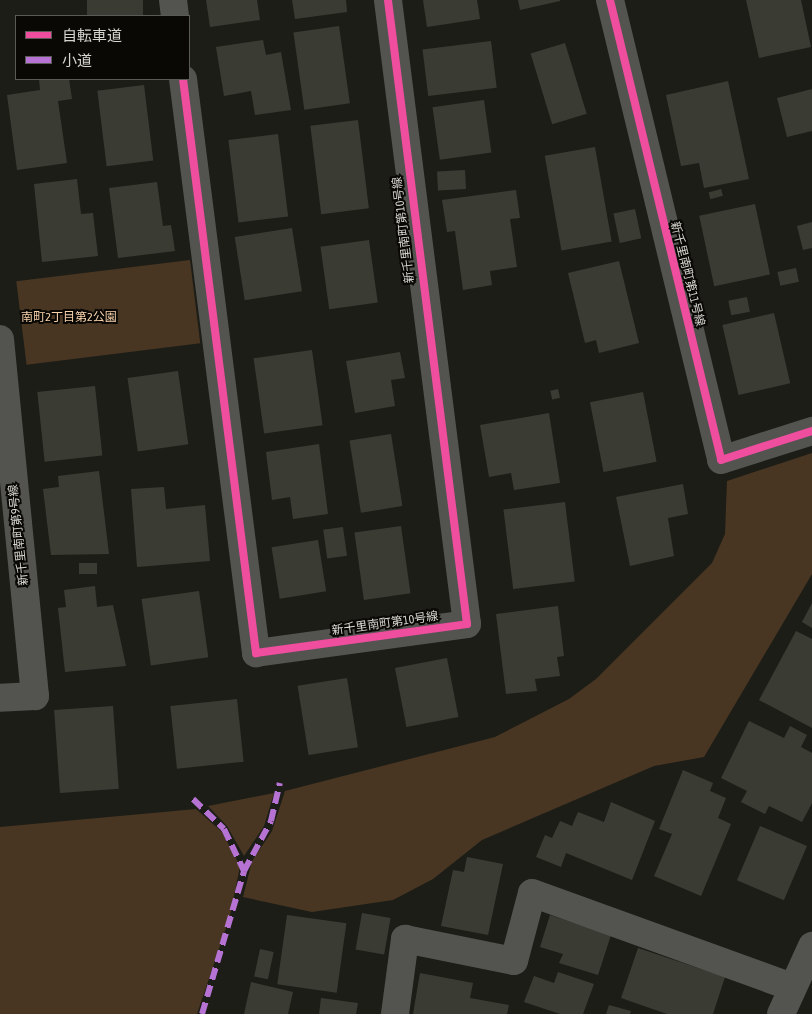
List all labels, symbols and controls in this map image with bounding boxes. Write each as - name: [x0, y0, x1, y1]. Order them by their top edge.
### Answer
- legend: [15, 15, 190, 80]
- text: 自転車道: [62, 27, 122, 44]
- text: 小道: [62, 52, 92, 69]
- street label: 新千里南町第10号線: [390, 176, 418, 284]
- street label: 新千里南町第11号線: [667, 220, 707, 328]
- park label: 南町2丁目第2公園: [21, 311, 117, 325]
- street label: 新千里南町第9号線: [7, 484, 31, 586]
- street label: 新千里南町第10号線: [331, 609, 439, 639]

